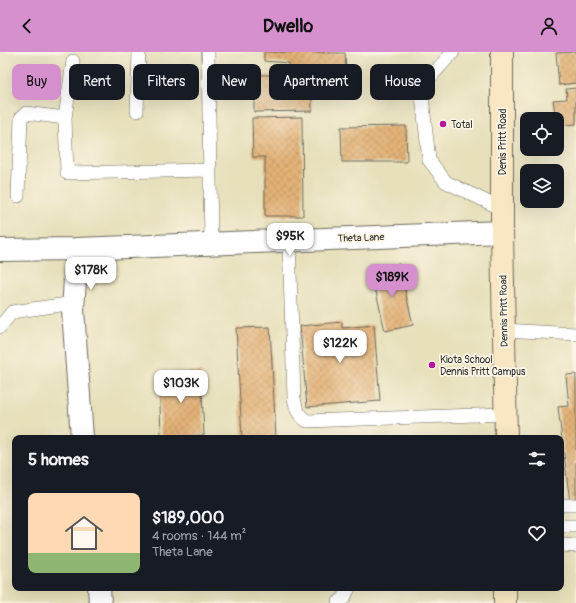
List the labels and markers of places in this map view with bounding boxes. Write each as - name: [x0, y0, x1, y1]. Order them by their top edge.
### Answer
- marker: Total: [438, 119, 448, 129]
- place label: Total: [451, 119, 473, 131]
- pin: $95K: [266, 223, 314, 257]
- pin: $178K: [63, 257, 119, 291]
- pin: $189K: [364, 264, 420, 298]
- pin: $122K: [312, 330, 368, 364]
- place label: Kiota School Dennis Pritt Campus: [440, 354, 526, 378]
- marker: Kiota School Dennis Pritt Campus: [427, 360, 437, 370]
- pin: $103K: [153, 370, 209, 404]

